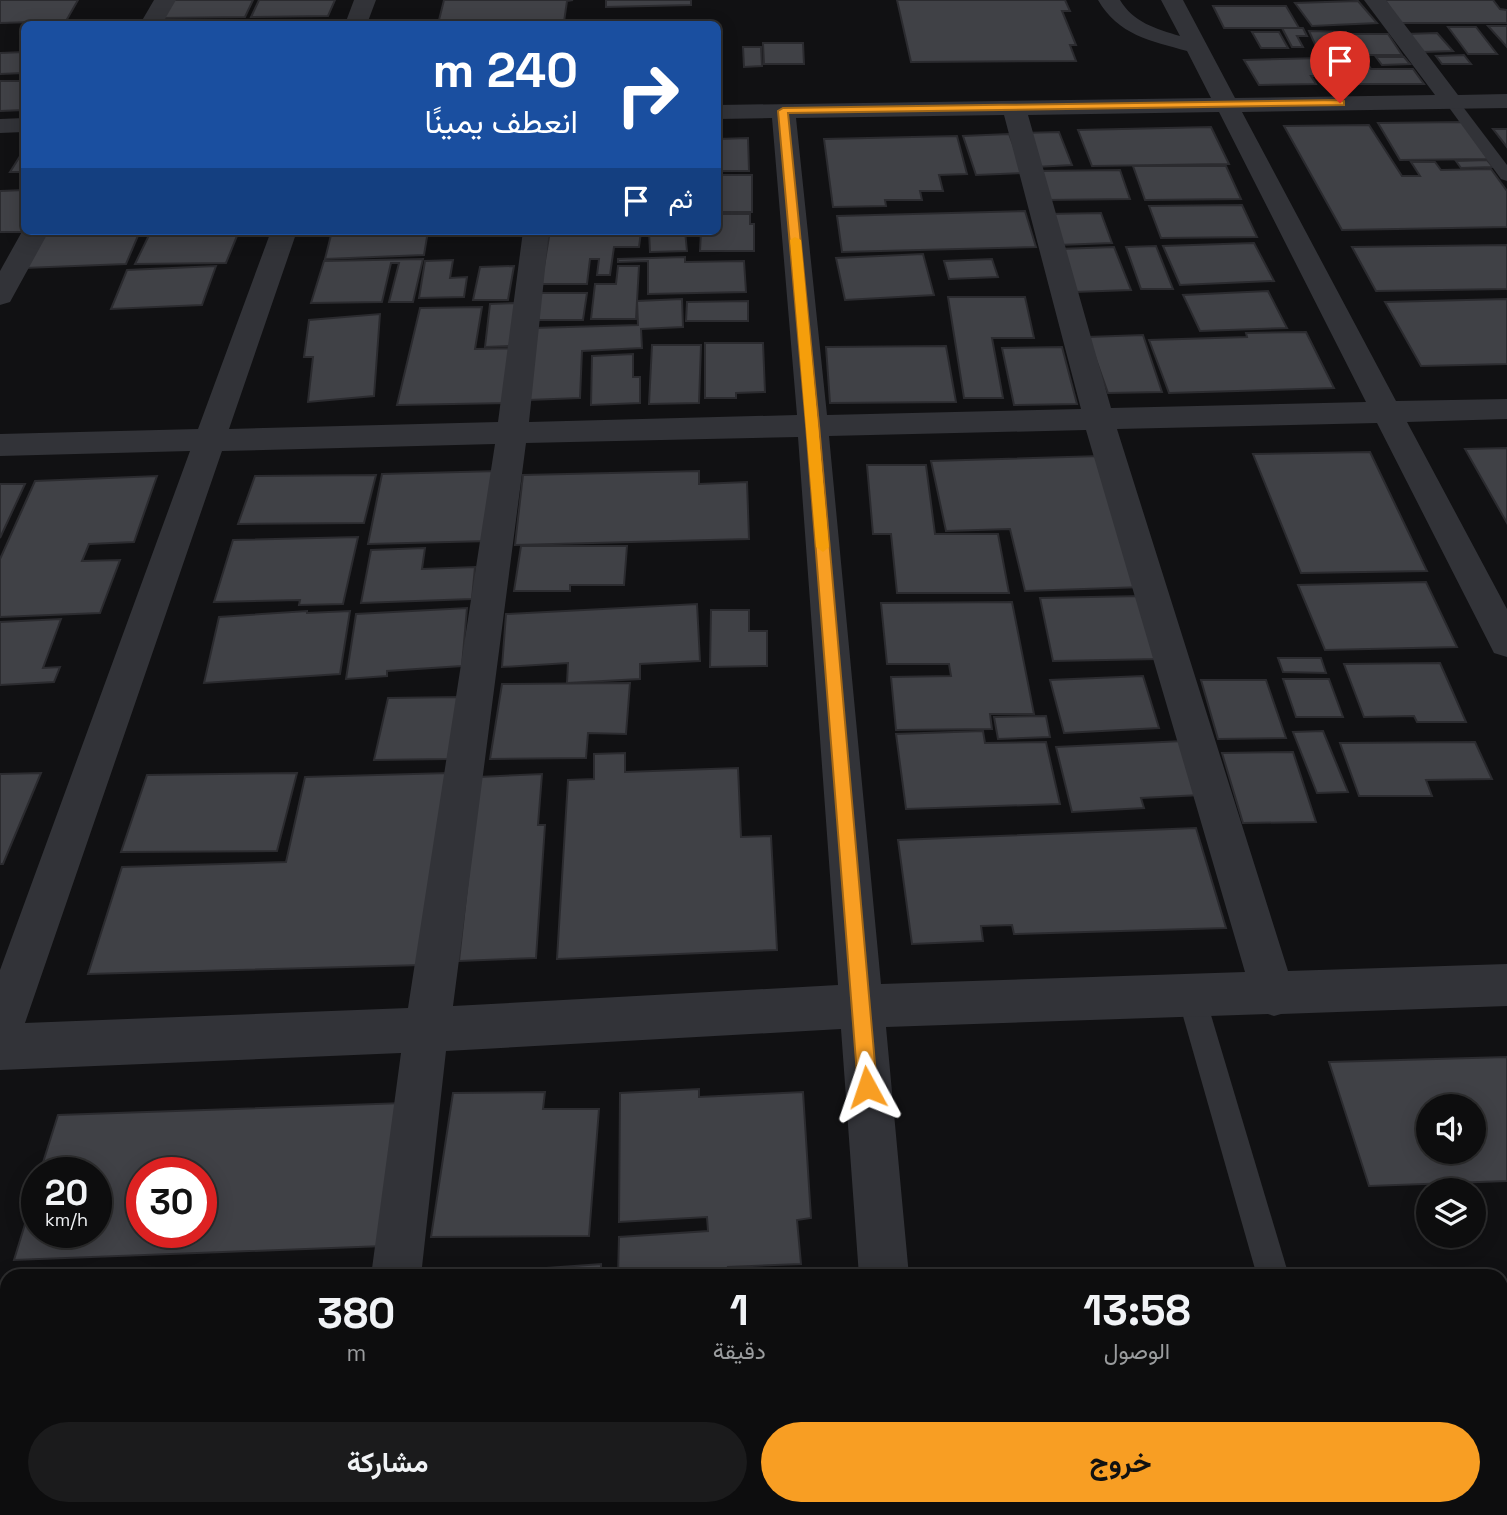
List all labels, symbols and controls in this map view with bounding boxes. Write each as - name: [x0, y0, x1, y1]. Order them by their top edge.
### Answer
- pin: [1310, 31, 1370, 103]
- text: 240 m: [432, 39, 578, 101]
- icon: arrive: [1321, 42, 1359, 80]
- icon: right: [602, 49, 693, 140]
- text: انعطف يمينًا: [425, 102, 578, 142]
- icon: arrive: [617, 182, 655, 220]
- text: ثم: [669, 182, 693, 216]
- position arrow: [830, 1050, 904, 1124]
- map controls: [1416, 1094, 1486, 1248]
- button: sound: [1416, 1094, 1486, 1164]
- speed limit sign: 30: [126, 1157, 217, 1248]
- text: 20: [45, 1171, 88, 1215]
- button: layers: [1416, 1178, 1486, 1248]
- text: km/h: [45, 1208, 88, 1231]
- text: 1: [730, 1284, 749, 1337]
- text: 13:58: [1083, 1284, 1191, 1337]
- text: 380: [317, 1287, 395, 1340]
- text: دقيقة: [713, 1336, 766, 1366]
- text: الوصول: [1104, 1336, 1170, 1366]
- text: m: [346, 1338, 366, 1368]
- button: مشاركة: [28, 1422, 747, 1502]
- button: خروج: [761, 1422, 1480, 1502]

